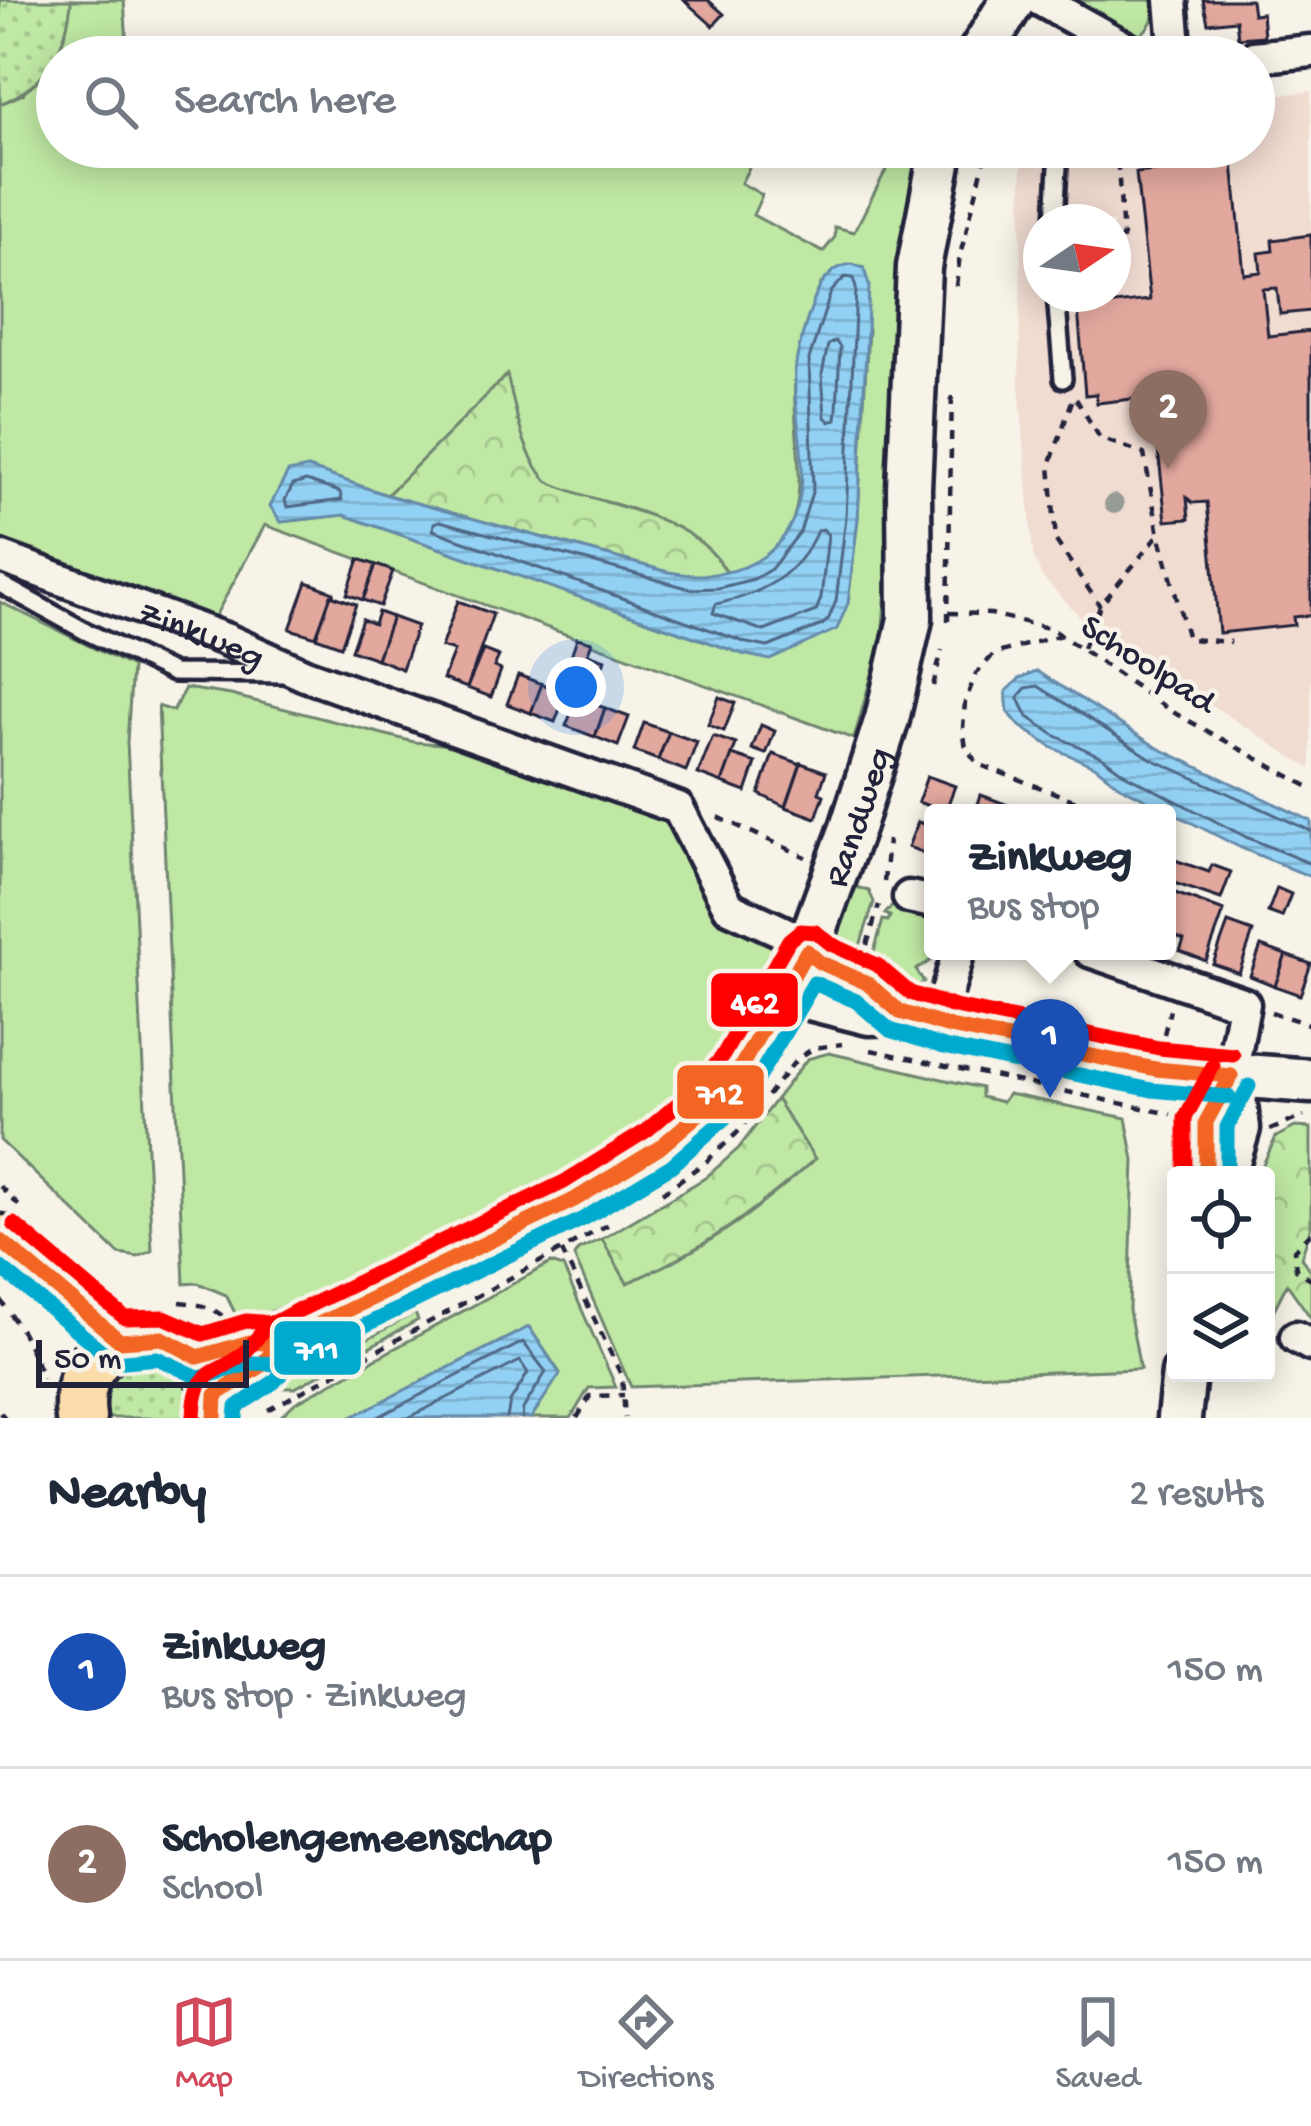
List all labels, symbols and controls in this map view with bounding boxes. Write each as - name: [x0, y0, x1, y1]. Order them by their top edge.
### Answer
- search box: [36, 36, 1275, 168]
- icon: search: [78, 69, 144, 135]
- text: Search here: [174, 76, 396, 129]
- north arrow: [1023, 204, 1131, 312]
- pin: 2: [1129, 370, 1207, 469]
- street label: Zinkweg: [132, 594, 270, 682]
- street label: Schoolpad: [1071, 607, 1224, 728]
- your location: [546, 657, 606, 717]
- street label: Randweg: [817, 743, 904, 894]
- popup: [924, 804, 1176, 960]
- text: Zinkweg: [968, 833, 1132, 886]
- text: Bus stop: [968, 886, 1100, 932]
- line badge: 462: [709, 971, 800, 1029]
- text: 462: [730, 987, 779, 1025]
- pin: 1: [1011, 999, 1089, 1098]
- line badge: 712: [675, 1063, 766, 1121]
- text: 712: [695, 1078, 743, 1116]
- map controls: [1167, 1166, 1275, 1382]
- button: locate: [1167, 1166, 1275, 1274]
- button: layers: [1167, 1274, 1275, 1382]
- line badge: 711: [272, 1319, 363, 1377]
- scale bar: [36, 1334, 249, 1387]
- text: 711: [293, 1334, 339, 1372]
- text: 50 m: [54, 1342, 121, 1380]
- text: Nearby: [48, 1466, 206, 1526]
- text: 2 results: [1129, 1473, 1263, 1519]
- text: Zinkweg: [162, 1622, 326, 1675]
- text: 1: [79, 1649, 95, 1695]
- text: 150 m: [1168, 1649, 1263, 1695]
- text: Bus stop · Zinkweg: [162, 1675, 466, 1721]
- text: Scholengemeenschap: [162, 1814, 552, 1867]
- text: 2: [77, 1841, 97, 1887]
- text: 150 m: [1168, 1841, 1263, 1887]
- text: School: [162, 1867, 263, 1913]
- tab: Map: [171, 1989, 237, 2099]
- tab: Directions: [579, 1989, 713, 2099]
- tab: Saved: [1055, 1989, 1140, 2099]

